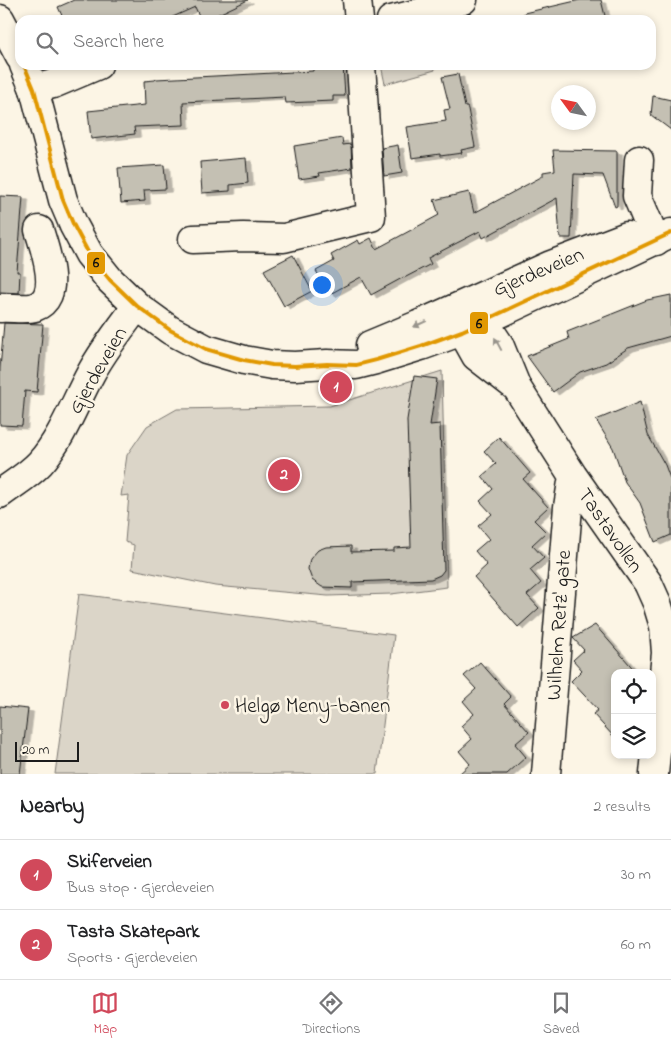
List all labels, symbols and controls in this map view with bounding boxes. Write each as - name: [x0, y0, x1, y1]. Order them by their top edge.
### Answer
- search box: [15, 15, 656, 70]
- icon: search: [33, 29, 61, 57]
- text: Search here: [73, 29, 164, 56]
- north arrow: [551, 85, 596, 130]
- street label: Gjerdeveien: [489, 240, 589, 305]
- line badge: 6: [86, 251, 106, 275]
- text: 6: [92, 253, 100, 274]
- your location: [309, 272, 335, 298]
- line badge: 6: [469, 311, 489, 335]
- text: 6: [475, 314, 483, 335]
- one-way arrow: [413, 320, 427, 328]
- street label: Gjerdeveien: [62, 322, 136, 420]
- one-way arrow: [494, 336, 502, 351]
- pin: 1: [320, 368, 352, 406]
- pin: 2: [268, 456, 300, 494]
- street label: Tastavollen: [569, 483, 650, 580]
- street label: Wilhelm Retz' gate: [540, 548, 582, 701]
- map controls: [611, 669, 656, 759]
- button: locate: [611, 669, 656, 714]
- place label: Helgø Meny-banen: [235, 692, 390, 724]
- marker: Helgø Meny-banen: [219, 699, 231, 711]
- button: layers: [611, 714, 656, 759]
- scale bar: [15, 739, 79, 762]
- text: 20 m: [22, 740, 49, 761]
- text: Nearby: [20, 792, 84, 822]
- text: 2 results: [593, 795, 651, 819]
- text: Skiferveien: [67, 849, 152, 876]
- text: 1: [33, 863, 39, 887]
- text: 30 m: [621, 863, 651, 887]
- text: Bus stop · Gjerdeveien: [67, 876, 214, 900]
- text: Tasta Skatepark: [67, 919, 200, 946]
- text: 2: [32, 933, 40, 957]
- text: 60 m: [621, 933, 651, 957]
- text: Sports · Gjerdeveien: [67, 946, 197, 970]
- tab: Map: [91, 989, 119, 1040]
- tab: Directions: [302, 989, 360, 1040]
- tab: Saved: [543, 989, 580, 1040]

